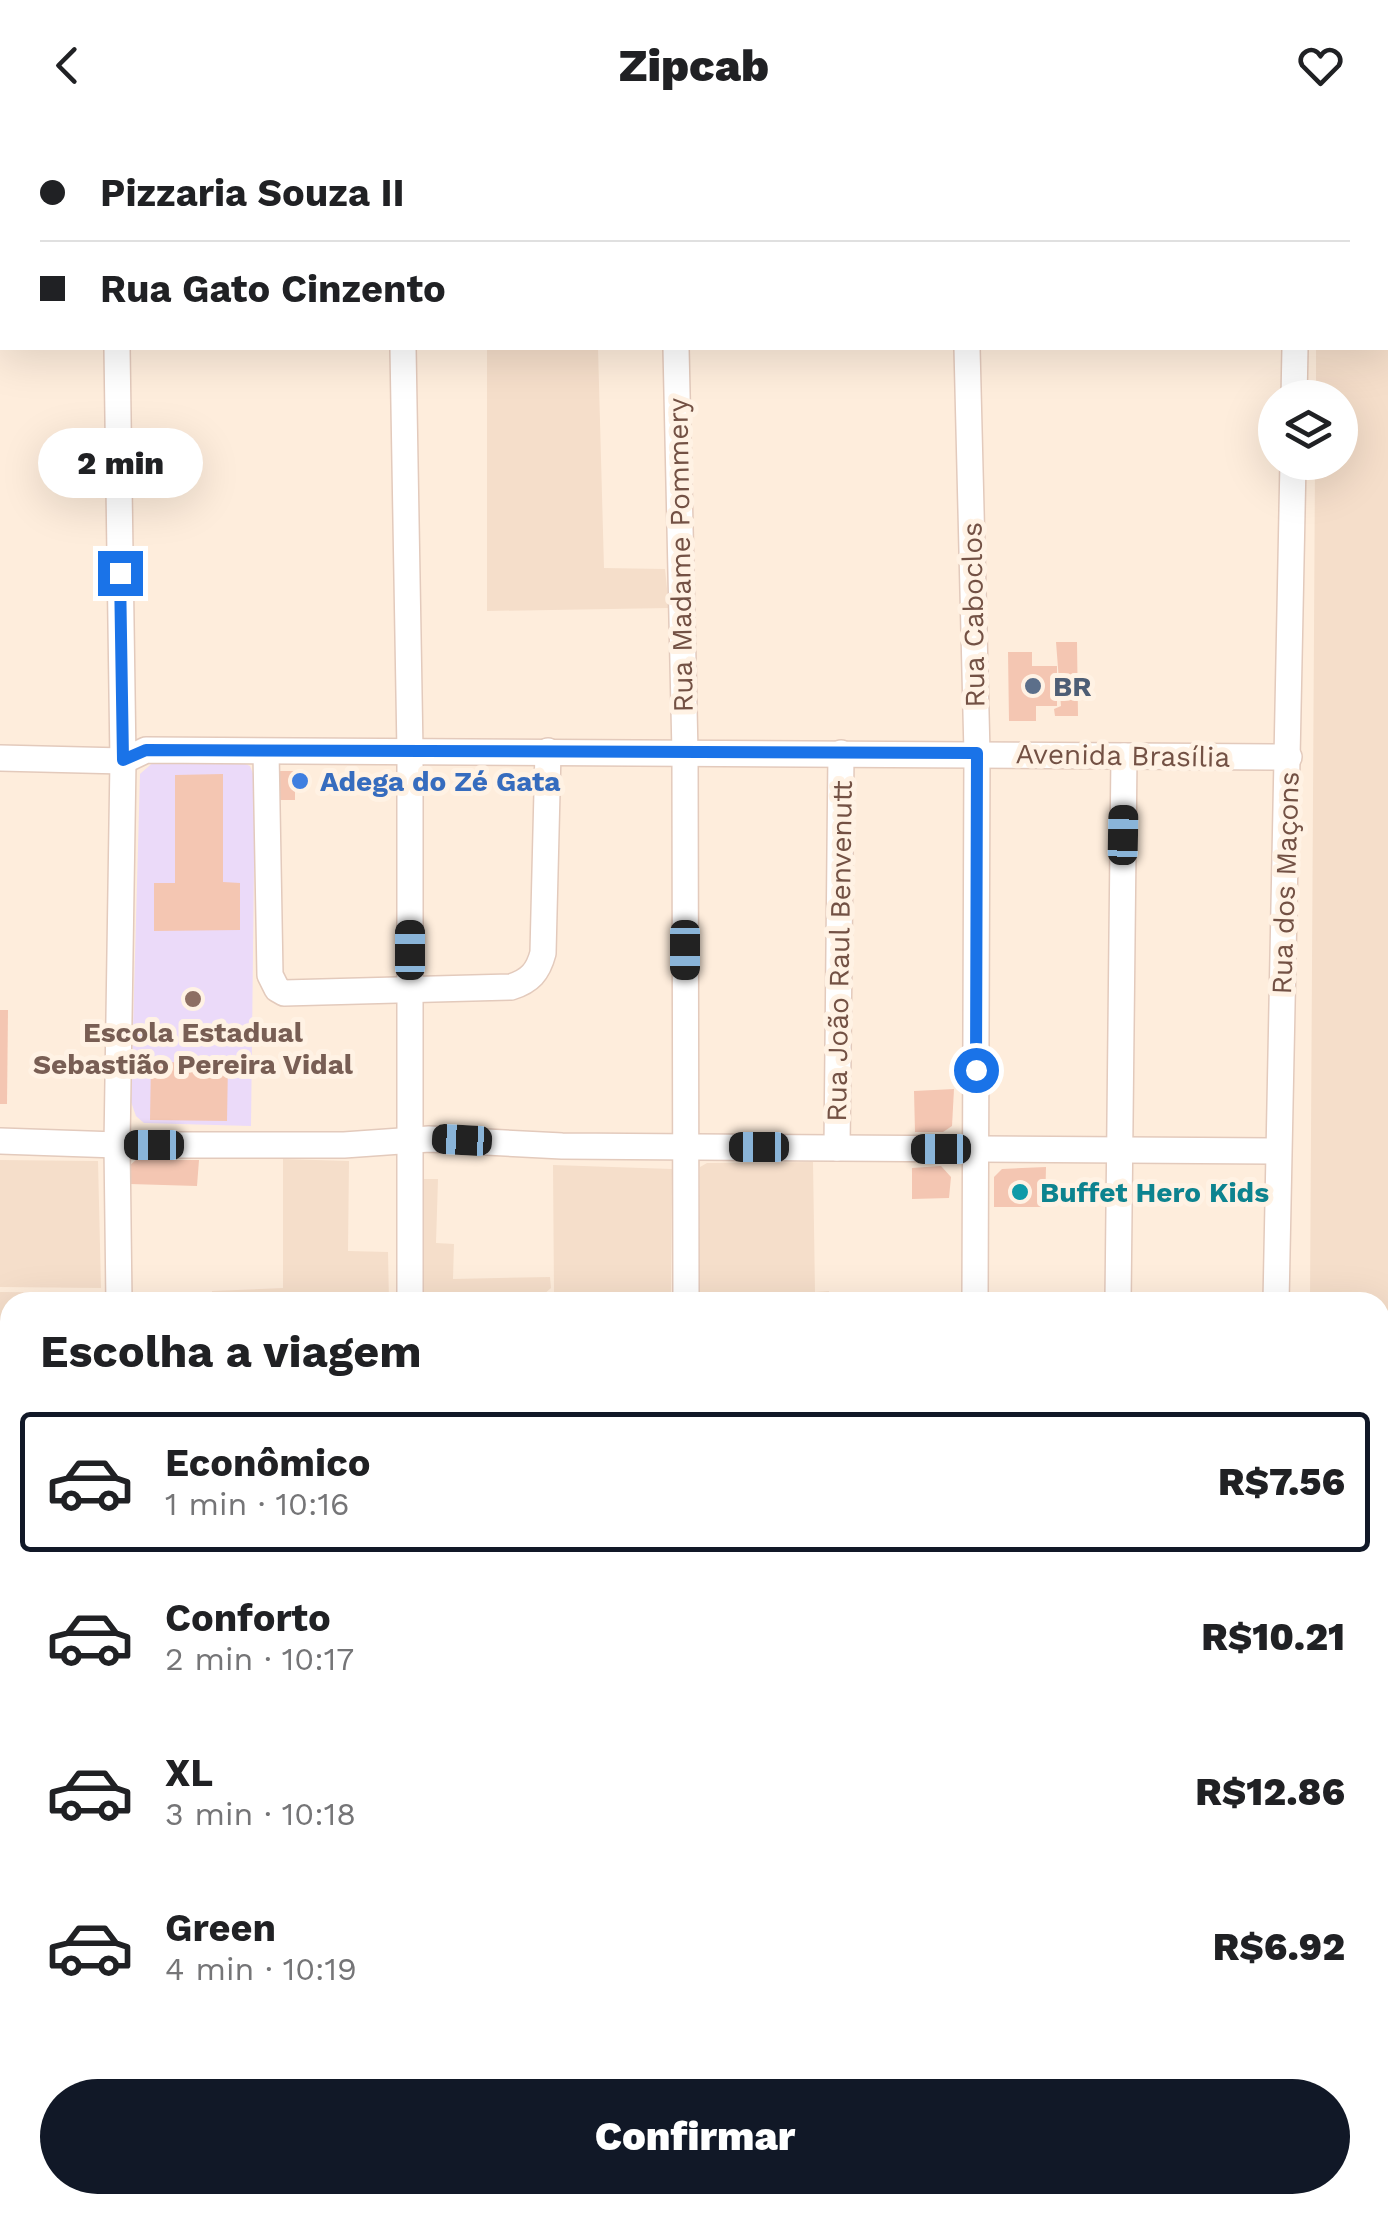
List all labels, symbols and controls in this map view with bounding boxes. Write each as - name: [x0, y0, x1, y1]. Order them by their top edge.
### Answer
- icon: back: [40, 38, 95, 93]
- icon: heart: [1293, 38, 1348, 93]
- text: Zipcab: [619, 39, 769, 92]
- text: Pizzaria Souza II: [100, 171, 405, 215]
- text: Rua Gato Cinzento: [100, 267, 446, 311]
- map controls: [1258, 380, 1358, 480]
- button: layers: [1258, 380, 1358, 480]
- street label: Rua Madame Pommery: [661, 397, 700, 713]
- callout: 2 min: [38, 428, 202, 498]
- text: 2 min: [77, 444, 164, 482]
- street label: Rua Caboclos: [955, 522, 992, 708]
- route end: [98, 551, 143, 596]
- place label: BR: [1053, 670, 1091, 703]
- marker: BR: [1022, 675, 1044, 697]
- street label: Avenida Brasília: [1015, 737, 1231, 774]
- place label: Adega do Zé Gata: [320, 765, 561, 798]
- marker: Adega do Zé Gata: [289, 770, 311, 792]
- street label: Rua dos Maçons: [1265, 771, 1306, 995]
- street label: Rua João Raul Benvenutt: [820, 780, 859, 1122]
- car: [1107, 805, 1139, 865]
- car: [395, 920, 425, 980]
- car: [670, 920, 700, 980]
- marker: Escola Estadual Sebastião Pereira Vidal: [182, 988, 204, 1010]
- place label: Escola Estadual Sebastião Pereira Vidal: [33, 1016, 354, 1081]
- route start: [954, 1048, 999, 1093]
- car: [431, 1123, 493, 1157]
- car: [124, 1130, 184, 1160]
- car: [729, 1132, 789, 1162]
- car: [911, 1134, 971, 1164]
- place label: Buffet Hero Kids: [1040, 1176, 1269, 1209]
- marker: Buffet Hero Kids: [1009, 1181, 1031, 1203]
- text: Escolha a viagem: [40, 1325, 422, 1378]
- icon: car: [45, 1437, 135, 1527]
- text: Econômico: [165, 1441, 370, 1485]
- text: R$7.56: [1218, 1460, 1345, 1504]
- text: 1 min · 10:16: [165, 1485, 349, 1523]
- icon: car: [45, 1592, 135, 1682]
- text: Conforto: [165, 1596, 331, 1640]
- text: R$10.21: [1201, 1615, 1345, 1659]
- text: 2 min · 10:17: [165, 1640, 354, 1678]
- icon: car: [45, 1747, 135, 1837]
- text: XL: [165, 1751, 213, 1795]
- text: R$12.86: [1195, 1770, 1345, 1814]
- text: 3 min · 10:18: [165, 1795, 356, 1833]
- icon: car: [45, 1902, 135, 1992]
- text: Green: [165, 1906, 276, 1950]
- text: R$6.92: [1213, 1925, 1345, 1969]
- text: 4 min · 10:19: [165, 1950, 357, 1988]
- button: Confirmar: [40, 2079, 1350, 2194]

